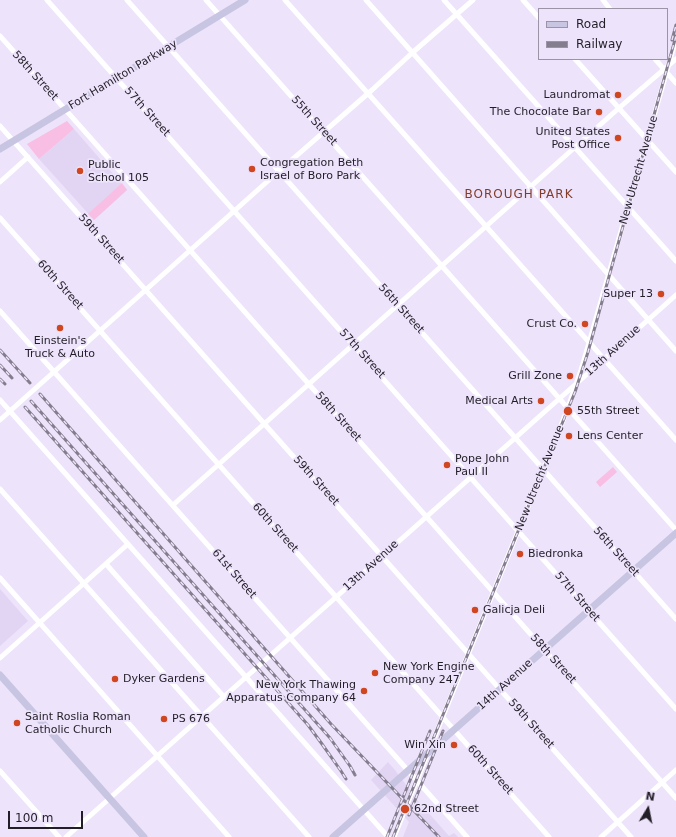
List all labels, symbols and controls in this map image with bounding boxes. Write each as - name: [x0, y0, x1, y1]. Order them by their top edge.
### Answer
- legend: [538, 8, 668, 60]
- text: Road: [576, 17, 606, 31]
- street label: Fort Hamilton Parkway: [66, 37, 180, 113]
- text: Railway: [576, 37, 622, 51]
- street label: 58th Street: [9, 48, 61, 104]
- street label: 57th Street: [121, 84, 173, 140]
- place label: Laundromat: [543, 88, 610, 102]
- marker: Laundromat: [613, 90, 623, 100]
- street label: 55th Street: [288, 93, 340, 149]
- place label: The Chocolate Bar: [490, 105, 591, 119]
- marker: The Chocolate Bar: [594, 107, 604, 117]
- street label: New Utrecht Avenue: [617, 114, 661, 226]
- place label: United States Post Office: [536, 125, 610, 151]
- marker: United States Post Office: [613, 133, 623, 143]
- place label: Congregation Beth Israel of Boro Park: [260, 156, 363, 182]
- place label: Public School 105: [88, 158, 149, 184]
- marker: Congregation Beth Israel of Boro Park: [247, 164, 257, 174]
- marker: Public School 105: [75, 166, 85, 176]
- district label: BOROUGH PARK: [464, 188, 574, 202]
- street label: 59th Street: [75, 211, 127, 267]
- street label: 60th Street: [34, 257, 86, 313]
- street label: 56th Street: [375, 281, 427, 337]
- place label: Super 13: [603, 287, 653, 301]
- marker: Super 13: [656, 289, 666, 299]
- place label: Crust Co.: [527, 317, 577, 331]
- marker: Crust Co.: [580, 319, 590, 329]
- marker: Einstein's Truck & Auto: [55, 323, 65, 333]
- street label: 13th Avenue: [583, 323, 643, 379]
- street label: 57th Street: [336, 326, 388, 382]
- place label: Einstein's Truck & Auto: [25, 334, 95, 360]
- place label: Grill Zone: [508, 369, 562, 383]
- marker: Grill Zone: [565, 371, 575, 381]
- street label: 58th Street: [312, 389, 364, 445]
- place label: Medical Arts: [465, 394, 533, 408]
- marker: Medical Arts: [536, 396, 546, 406]
- place label: 55th Street: [577, 404, 639, 418]
- marker: 55th Street: [562, 405, 574, 417]
- street label: New Utrecht Avenue: [513, 423, 567, 533]
- place label: Lens Center: [577, 429, 643, 443]
- marker: Lens Center: [564, 431, 574, 441]
- place label: Pope John Paul II: [455, 452, 509, 478]
- street label: 59th Street: [290, 453, 342, 509]
- marker: Pope John Paul II: [442, 460, 452, 470]
- street label: 60th Street: [249, 500, 301, 556]
- street label: 56th Street: [590, 524, 642, 580]
- street label: 13th Avenue: [341, 538, 401, 594]
- street label: 61st Street: [209, 547, 259, 601]
- place label: Biedronka: [528, 547, 583, 561]
- marker: Biedronka: [515, 549, 525, 559]
- street label: 57th Street: [552, 569, 602, 625]
- place label: Galicja Deli: [483, 603, 545, 617]
- marker: Galicja Deli: [470, 605, 480, 615]
- street label: 58th Street: [527, 631, 579, 687]
- street label: 14th Avenue: [475, 657, 535, 713]
- place label: New York Engine Company 247: [383, 660, 475, 686]
- marker: New York Engine Company 247: [370, 668, 380, 678]
- place label: Dyker Gardens: [123, 672, 205, 686]
- marker: Dyker Gardens: [110, 674, 120, 684]
- place label: New York Thawing Apparatus Company 64: [226, 678, 356, 704]
- marker: New York Thawing Apparatus Company 64: [359, 686, 369, 696]
- street label: 59th Street: [505, 696, 557, 752]
- place label: Saint Roslia Roman Catholic Church: [25, 710, 131, 736]
- place label: PS 676: [172, 712, 210, 726]
- marker: PS 676: [159, 714, 169, 724]
- marker: Saint Roslia Roman Catholic Church: [12, 718, 22, 728]
- place label: Win Xin: [404, 738, 446, 752]
- marker: Win Xin: [449, 740, 459, 750]
- street label: 60th Street: [464, 742, 516, 798]
- north arrow: [628, 789, 668, 829]
- text: N: [645, 789, 656, 804]
- place label: 62nd Street: [414, 802, 479, 816]
- scale bar: [10, 803, 85, 829]
- marker: 62nd Street: [399, 803, 411, 815]
- text: 100 m: [15, 811, 53, 825]

